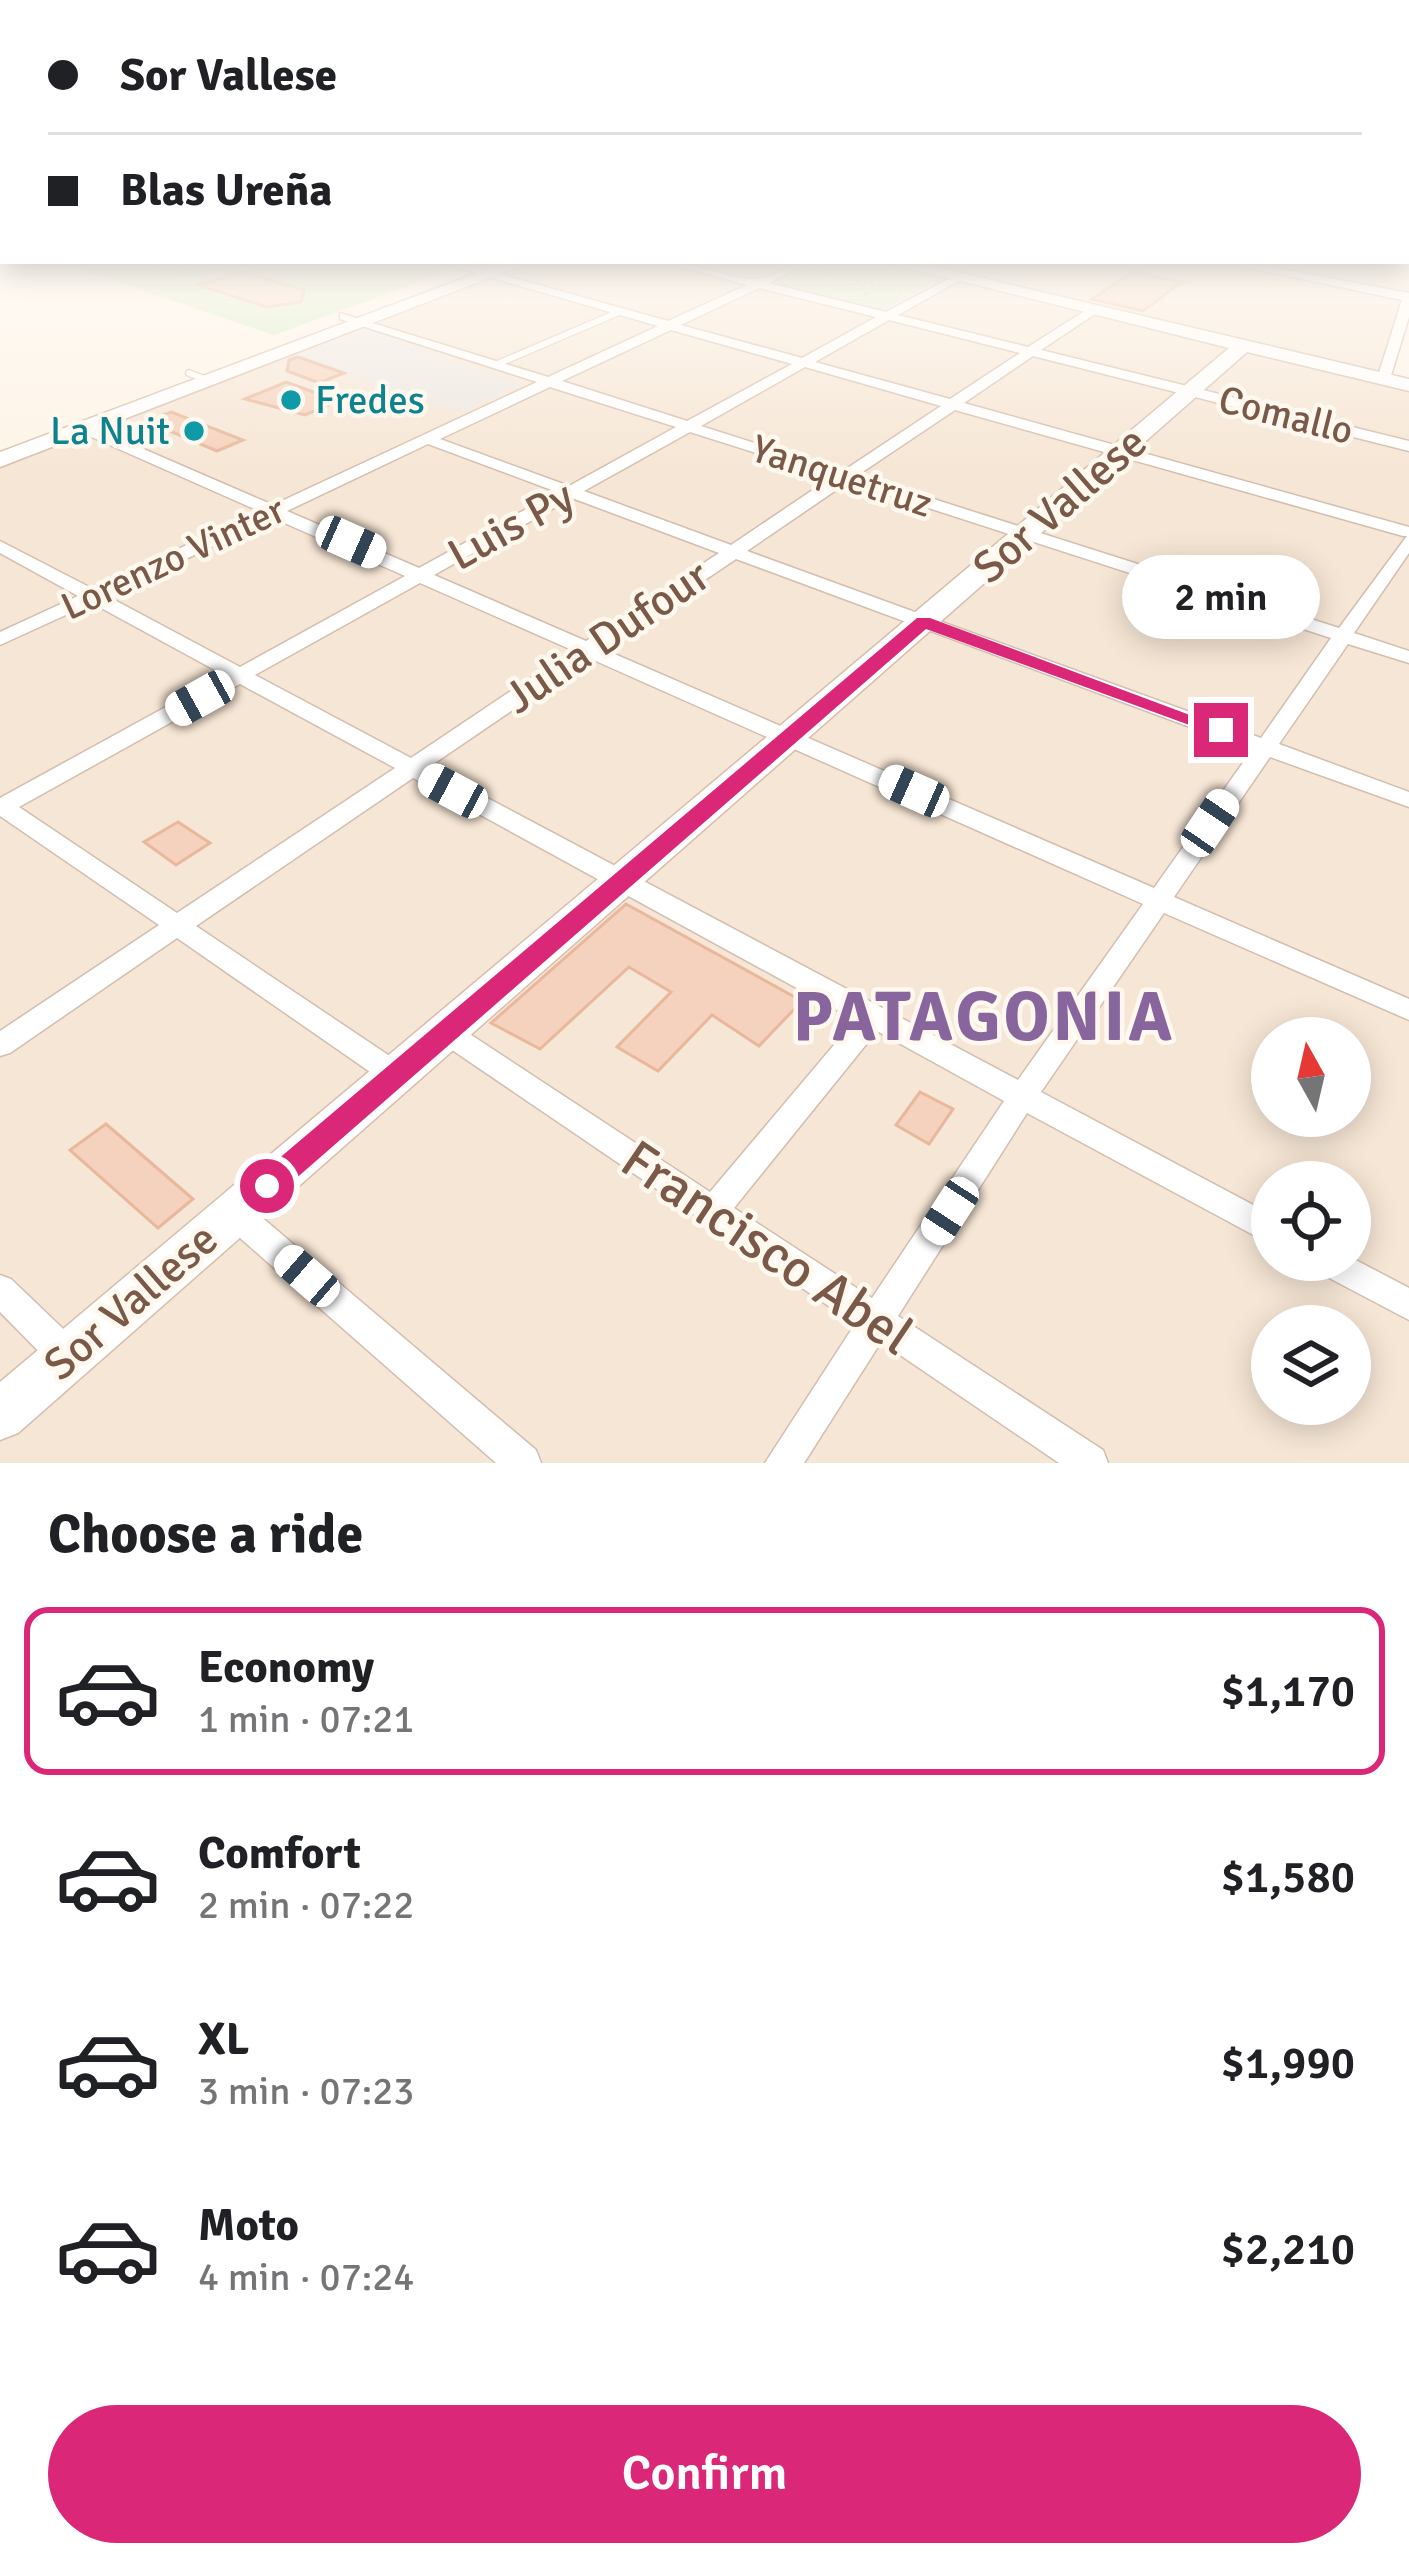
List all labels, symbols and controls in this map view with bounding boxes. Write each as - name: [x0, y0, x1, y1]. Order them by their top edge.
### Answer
- text: Sor Vallese: [120, 48, 337, 103]
- text: Blas Ureña: [120, 163, 332, 218]
- street label: Comallo: [1214, 375, 1358, 455]
- place label: Fredes: [315, 376, 425, 424]
- marker: Fredes: [278, 387, 304, 413]
- place label: La Nuit: [50, 407, 170, 455]
- street label: Sor Vallese: [962, 415, 1158, 595]
- marker: La Nuit: [181, 418, 207, 444]
- street label: Yanquetruz: [746, 424, 938, 528]
- street label: Luis Py: [439, 469, 583, 583]
- street label: Lorenzo Vinter: [54, 485, 293, 631]
- car: [311, 511, 391, 573]
- street label: Julia Dufour: [494, 548, 720, 726]
- callout: 2 min: [1122, 556, 1320, 640]
- text: 2 min: [1174, 573, 1268, 621]
- car: [160, 665, 240, 731]
- route end: [1194, 703, 1248, 757]
- car: [413, 758, 493, 824]
- car: [874, 760, 954, 822]
- car: [1175, 783, 1245, 863]
- district label: PATAGONIA: [793, 975, 1175, 1060]
- north arrow: [1251, 1017, 1371, 1137]
- map controls: [1251, 1017, 1371, 1425]
- street label: Francisco Abel: [609, 1126, 925, 1370]
- route start: [240, 1159, 294, 1213]
- button: locate: [1251, 1161, 1371, 1281]
- car: [915, 1171, 985, 1251]
- street label: Sor Vallese: [33, 1212, 229, 1392]
- car: [268, 1239, 346, 1313]
- button: layers: [1251, 1305, 1371, 1425]
- text: Choose a ride: [48, 1501, 363, 1568]
- icon: car: [54, 1637, 162, 1745]
- text: Economy: [198, 1640, 374, 1695]
- text: $1,170: [1221, 1664, 1355, 1719]
- text: 1 min · 07:21: [198, 1695, 414, 1743]
- icon: car: [54, 1823, 162, 1931]
- text: Comfort: [198, 1826, 361, 1881]
- text: $1,580: [1221, 1850, 1355, 1905]
- text: 2 min · 07:22: [198, 1881, 414, 1929]
- icon: car: [54, 2009, 162, 2117]
- text: XL: [198, 2012, 249, 2067]
- text: $1,990: [1221, 2036, 1355, 2091]
- text: 3 min · 07:23: [198, 2067, 414, 2115]
- icon: car: [54, 2195, 162, 2303]
- text: Moto: [198, 2198, 299, 2253]
- text: $2,210: [1221, 2222, 1355, 2277]
- text: 4 min · 07:24: [198, 2253, 414, 2301]
- button: Confirm: [48, 2405, 1361, 2543]

